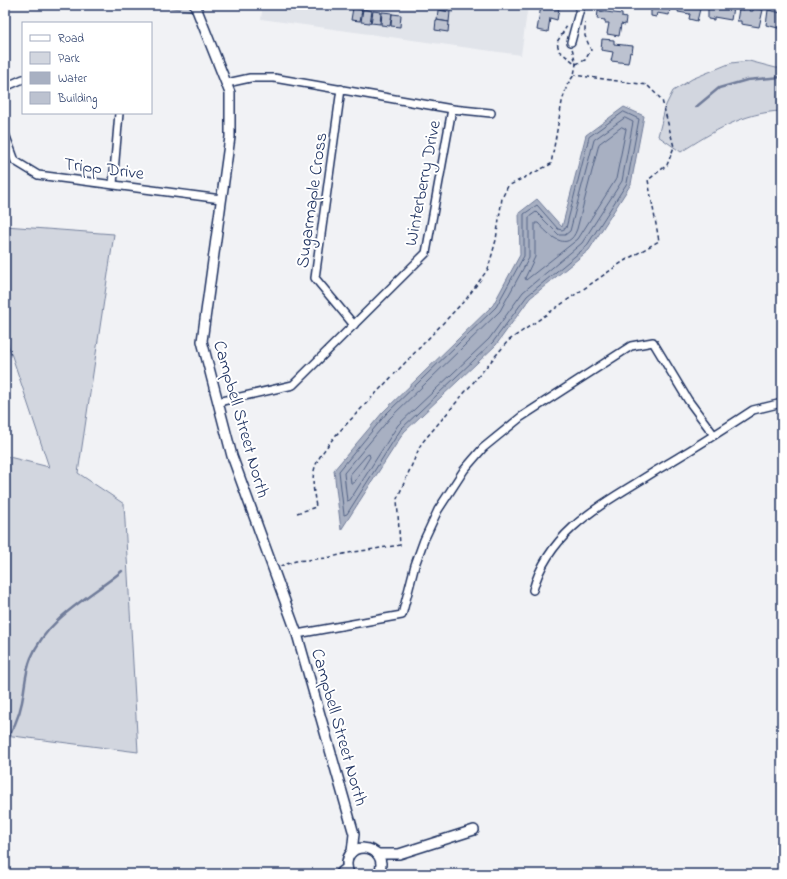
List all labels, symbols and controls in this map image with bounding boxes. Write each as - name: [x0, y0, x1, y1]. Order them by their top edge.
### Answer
- legend: [22, 22, 152, 114]
- text: Road: [58, 30, 84, 48]
- text: Park: [58, 50, 80, 68]
- text: Water: [58, 70, 87, 88]
- text: Building: [57, 90, 97, 109]
- street label: Winterberry Drive: [399, 117, 449, 248]
- street label: Sugarmaple Cross: [291, 131, 336, 270]
- street label: Tripp Drive: [62, 152, 146, 188]
- street label: Campbell Street North: [205, 338, 275, 501]
- street label: Campbell Street North: [303, 646, 373, 809]

